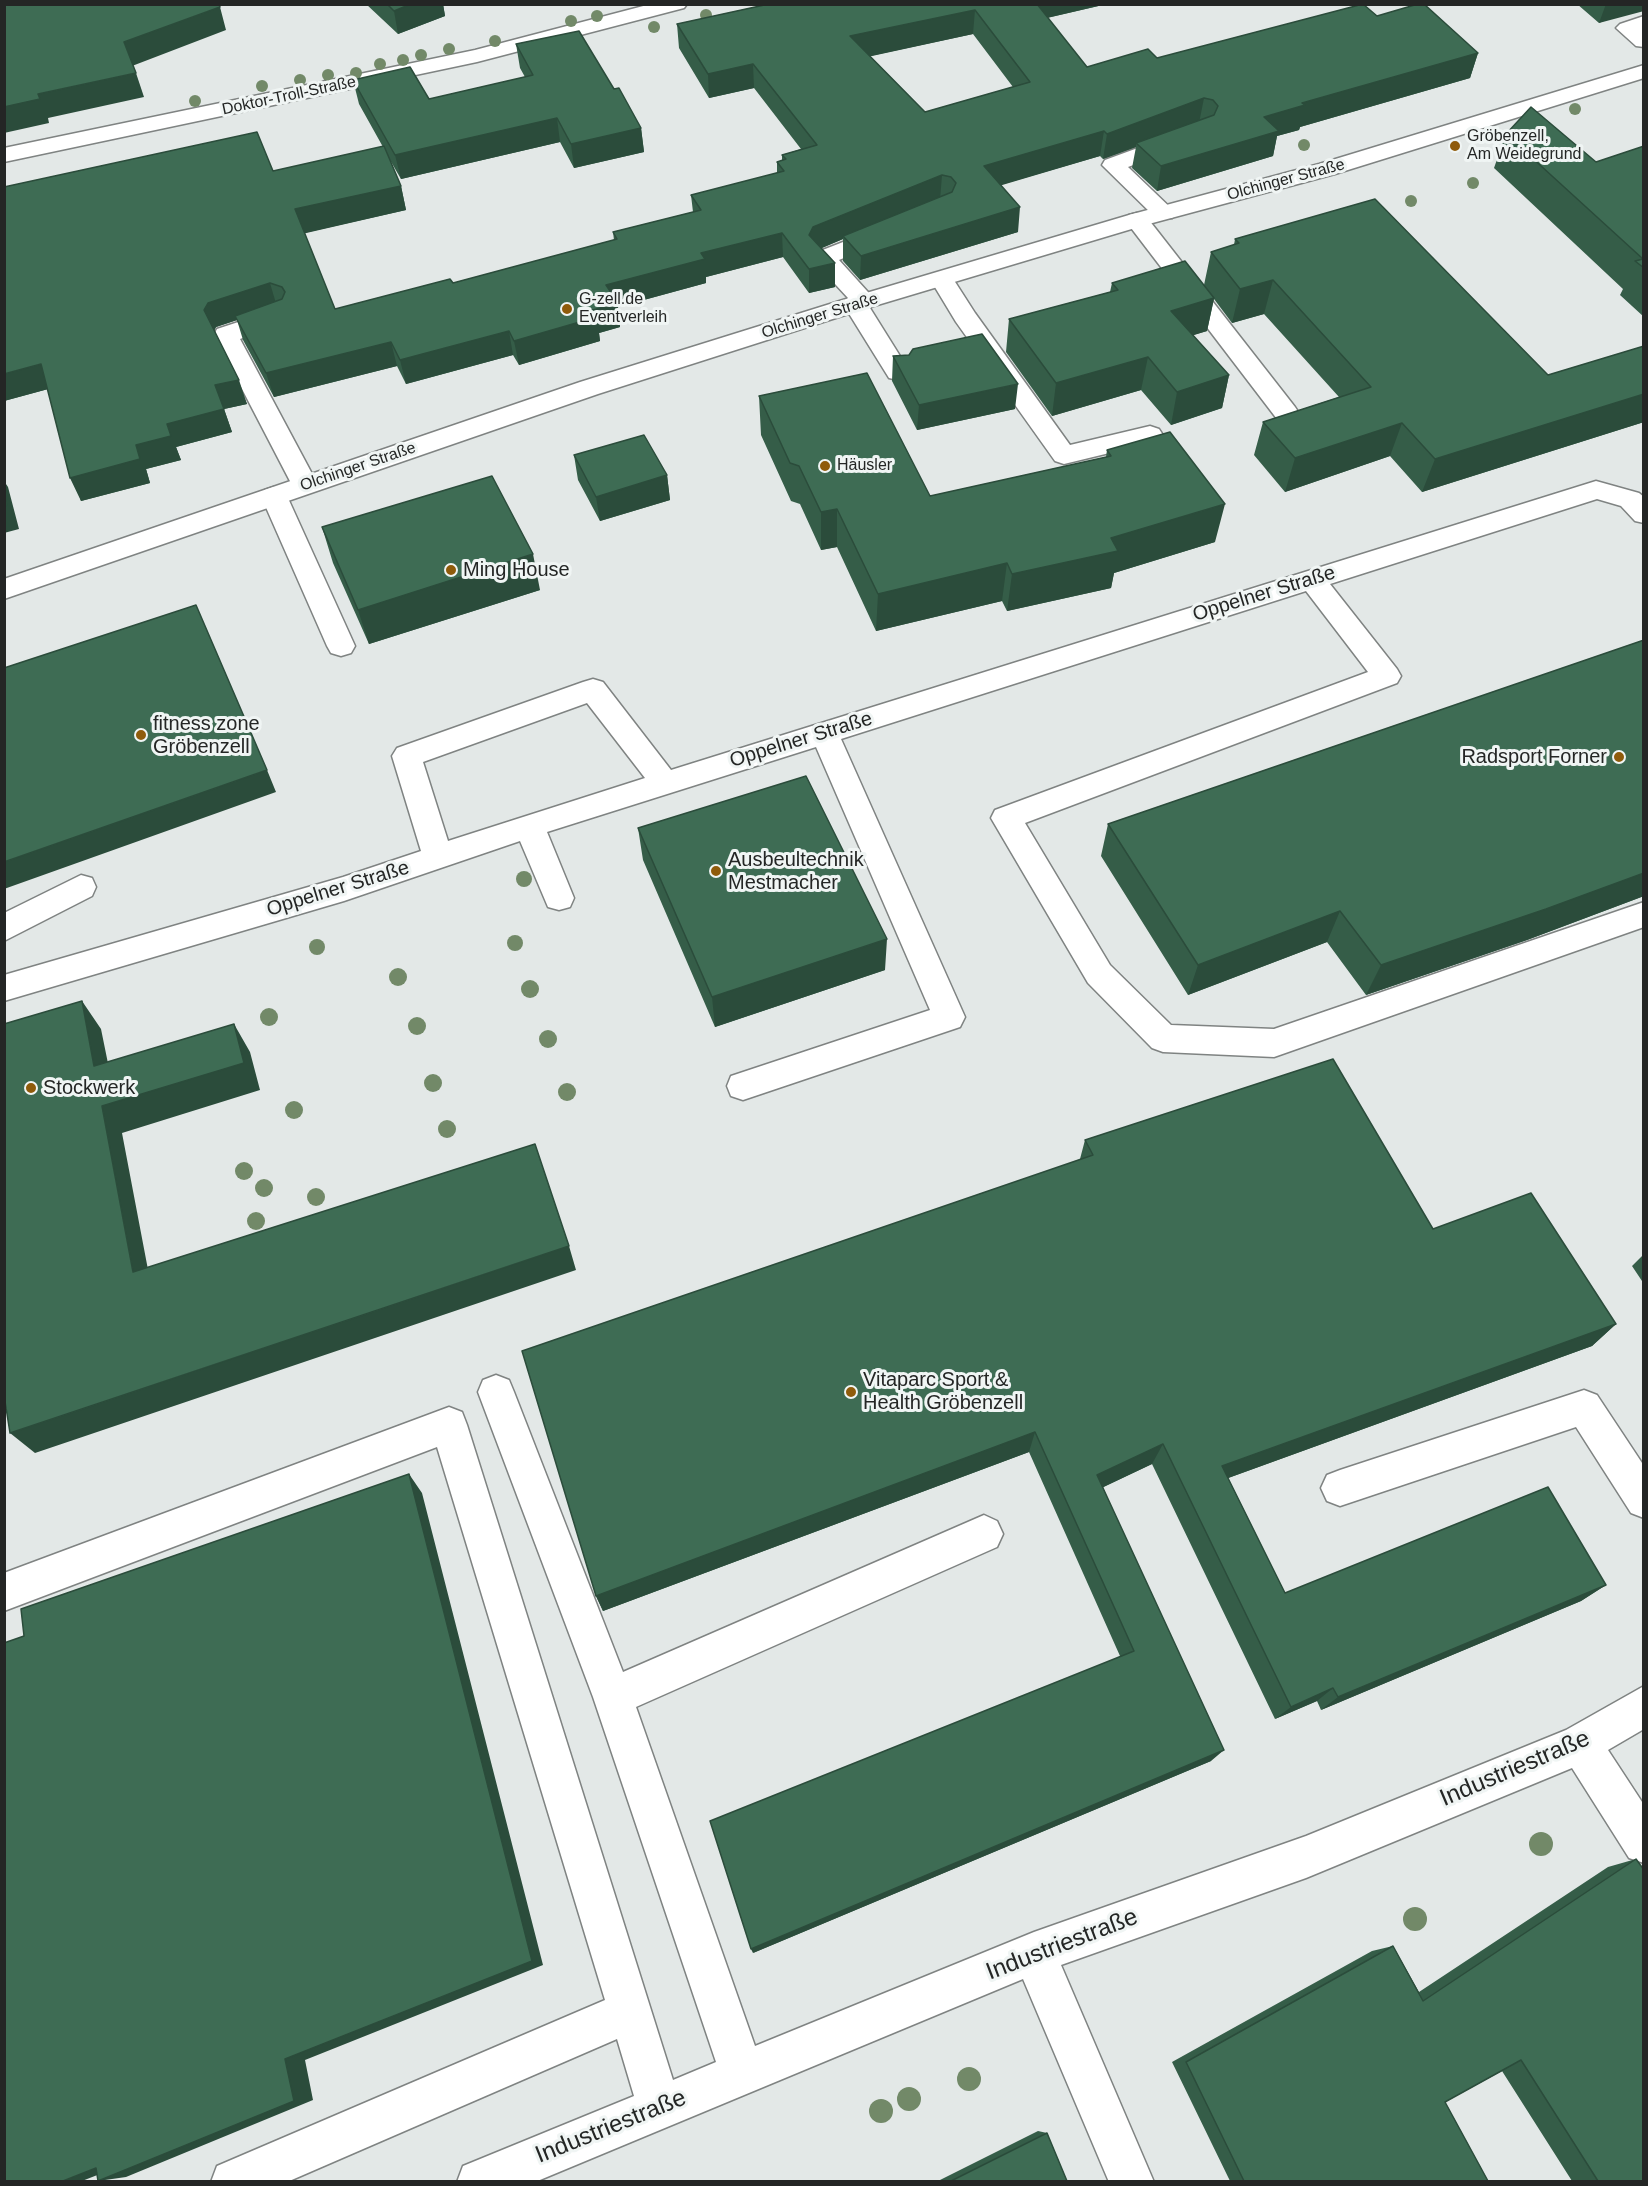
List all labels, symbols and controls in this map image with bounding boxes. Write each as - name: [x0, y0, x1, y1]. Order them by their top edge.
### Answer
- street label: Doktor-Troll-Straße: [220, 72, 358, 120]
- place label: Gröbenzell, Am Weidegrund: [1467, 127, 1581, 165]
- marker: Gröbenzell, Am Weidegrund: [1448, 139, 1462, 153]
- street label: Olchinger Straße: [1225, 155, 1347, 205]
- street label: Olchinger Straße: [759, 289, 881, 343]
- place label: G-zell.de Eventverleih: [579, 290, 667, 328]
- marker: G-zell.de Eventverleih: [560, 302, 574, 316]
- street label: Olchinger Straße: [298, 438, 418, 496]
- place label: Häusler: [837, 456, 892, 476]
- marker: Häusler: [818, 459, 832, 473]
- place label: Ming House: [463, 558, 570, 582]
- street label: Oppelner Straße: [1190, 561, 1338, 627]
- marker: Ming House: [444, 563, 458, 577]
- street label: Oppelner Straße: [727, 707, 875, 773]
- place label: fitness zone Gröbenzell: [153, 712, 260, 759]
- marker: fitness zone Gröbenzell: [134, 728, 148, 742]
- place label: Radsport Forner: [1461, 745, 1607, 769]
- marker: Radsport Forner: [1612, 750, 1626, 764]
- place label: Ausbeultechnik Mestmacher: [728, 848, 864, 895]
- street label: Oppelner Straße: [264, 856, 412, 922]
- marker: Ausbeultechnik Mestmacher: [709, 864, 723, 878]
- place label: Stockwerk: [43, 1076, 135, 1100]
- marker: Stockwerk: [24, 1081, 38, 1095]
- place label: Vitaparc Sport & Health Gröbenzell: [863, 1368, 1023, 1415]
- marker: Vitaparc Sport & Health Gröbenzell: [844, 1385, 858, 1399]
- street label: Industriestraße: [1436, 1724, 1594, 1814]
- street label: Industriestraße: [982, 1903, 1142, 1987]
- street label: Industriestraße: [531, 2084, 691, 2170]

